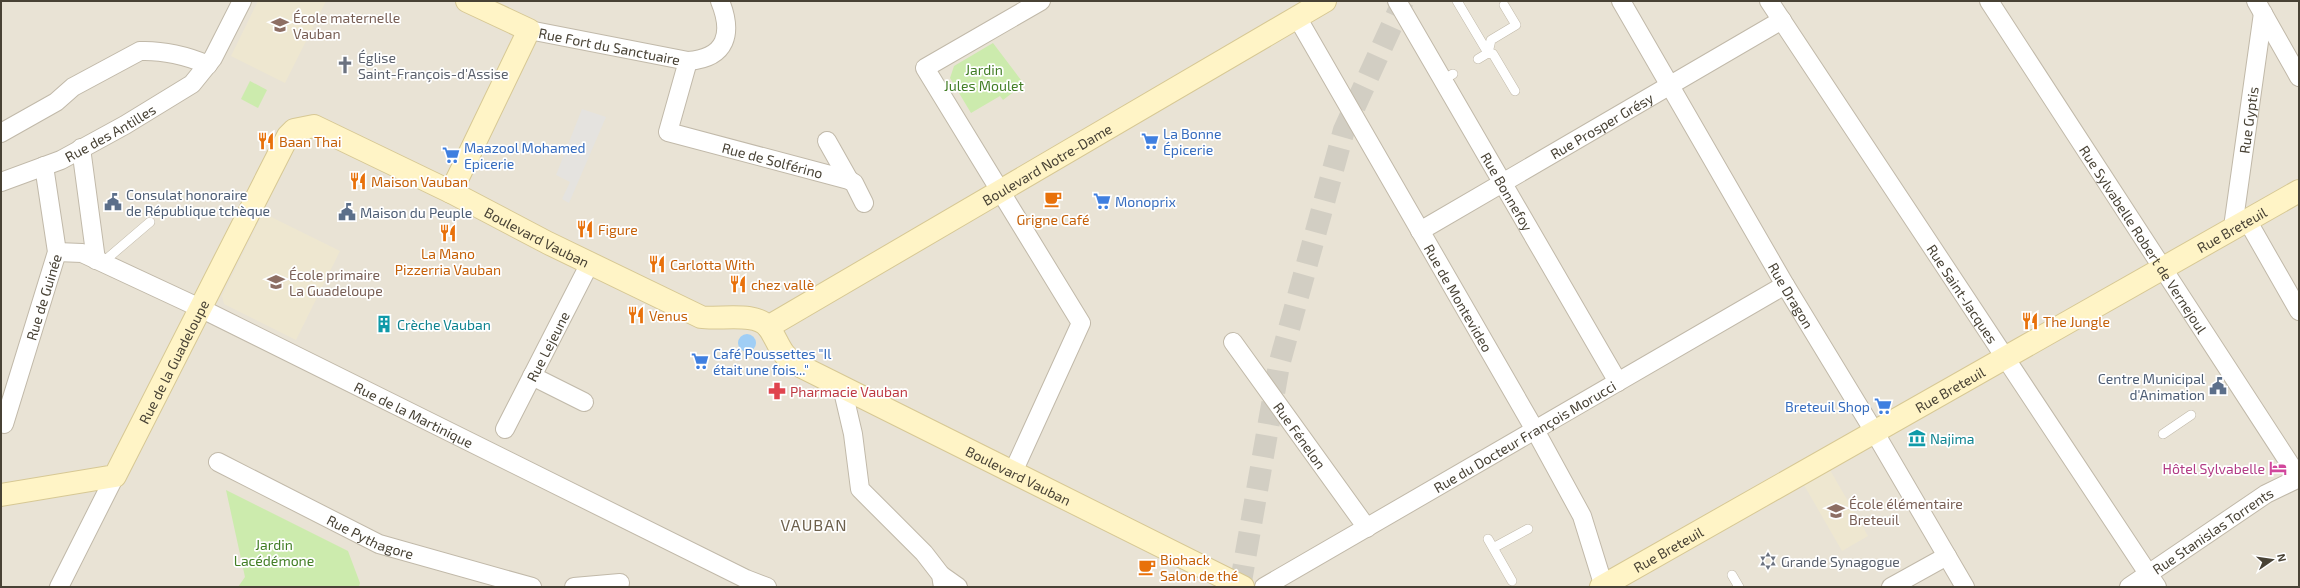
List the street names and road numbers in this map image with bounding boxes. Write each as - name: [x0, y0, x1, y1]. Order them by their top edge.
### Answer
- street label: Rue Fort du Sanctuaire: [537, 24, 682, 68]
- street label: Rue Gyptis: [2235, 85, 2261, 155]
- street label: Rue Prosper Grésy: [1547, 88, 1657, 162]
- street label: Rue des Antilles: [62, 100, 158, 165]
- street label: Boulevard Notre-Dame: [979, 119, 1115, 208]
- street label: Rue de Solférino: [720, 138, 825, 181]
- street label: Rue Sylvabelle Robert de Vernejoul: [2076, 142, 2212, 337]
- street label: Rue Bonnefoy: [1478, 149, 1537, 234]
- street label: Rue Breteuil: [2194, 202, 2270, 256]
- street label: Boulevard Vauban: [482, 203, 592, 270]
- street label: Rue de Montevideo: [1421, 241, 1497, 355]
- street label: Rue Saint-Jacques: [1924, 241, 2002, 346]
- street label: Rue de Guinée: [22, 252, 64, 342]
- street label: Rue Dragon: [1765, 259, 1818, 331]
- street label: Rue de la Guadeloupe: [135, 297, 212, 426]
- street label: Rue Lejeune: [522, 308, 572, 384]
- street label: Rue Breteuil: [1912, 362, 1988, 416]
- street label: Rue du Docteur François Morucci: [1430, 377, 1619, 496]
- street label: Rue de la Martinique: [352, 378, 476, 451]
- street label: Rue Fénelon: [1271, 399, 1330, 472]
- street label: Boulevard Vauban: [963, 442, 1074, 508]
- street label: Rue Stanislas Torrents: [2149, 483, 2276, 577]
- street label: Rue Pythagore: [324, 511, 416, 562]
- street label: Rue Breteuil: [1630, 522, 1707, 576]

